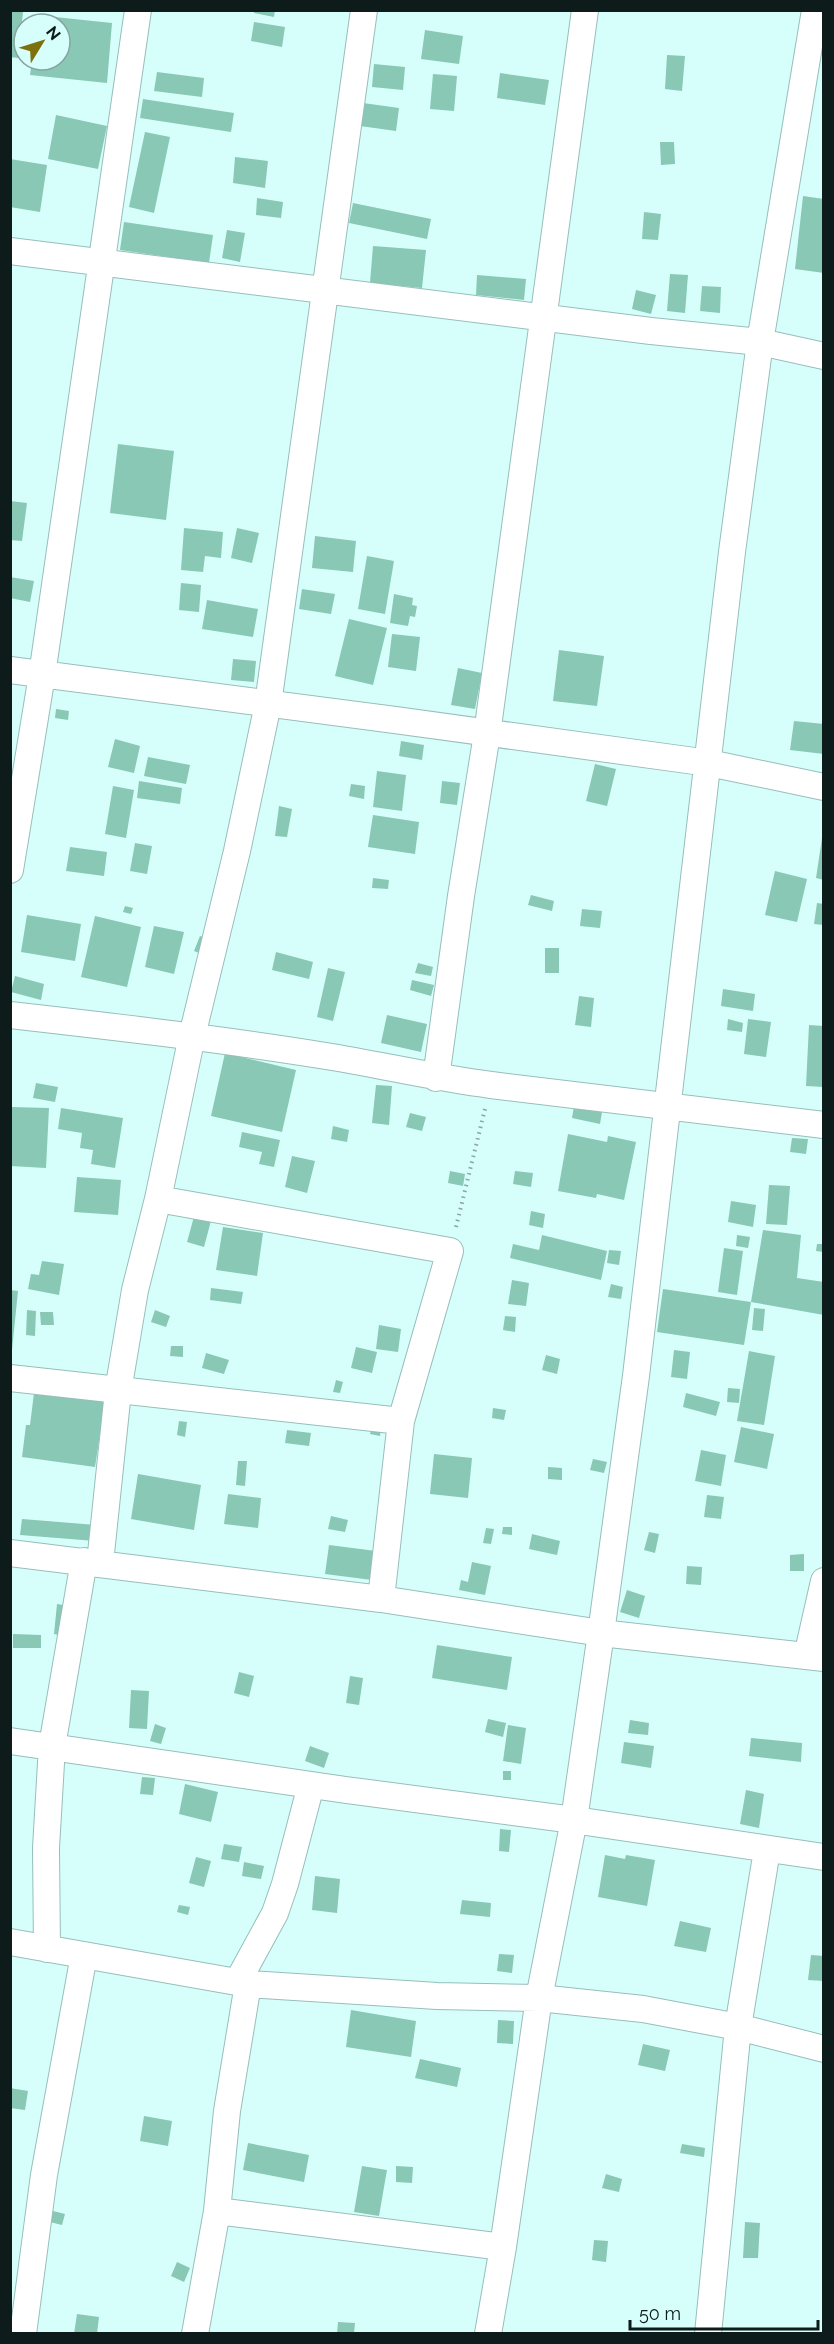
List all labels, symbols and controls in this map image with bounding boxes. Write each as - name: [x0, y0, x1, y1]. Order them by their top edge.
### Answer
- north arrow: [12, 12, 72, 72]
- text: N: [42, 22, 65, 44]
- scale bar: [630, 2293, 818, 2331]
- text: 50 m: [639, 2303, 681, 2324]

